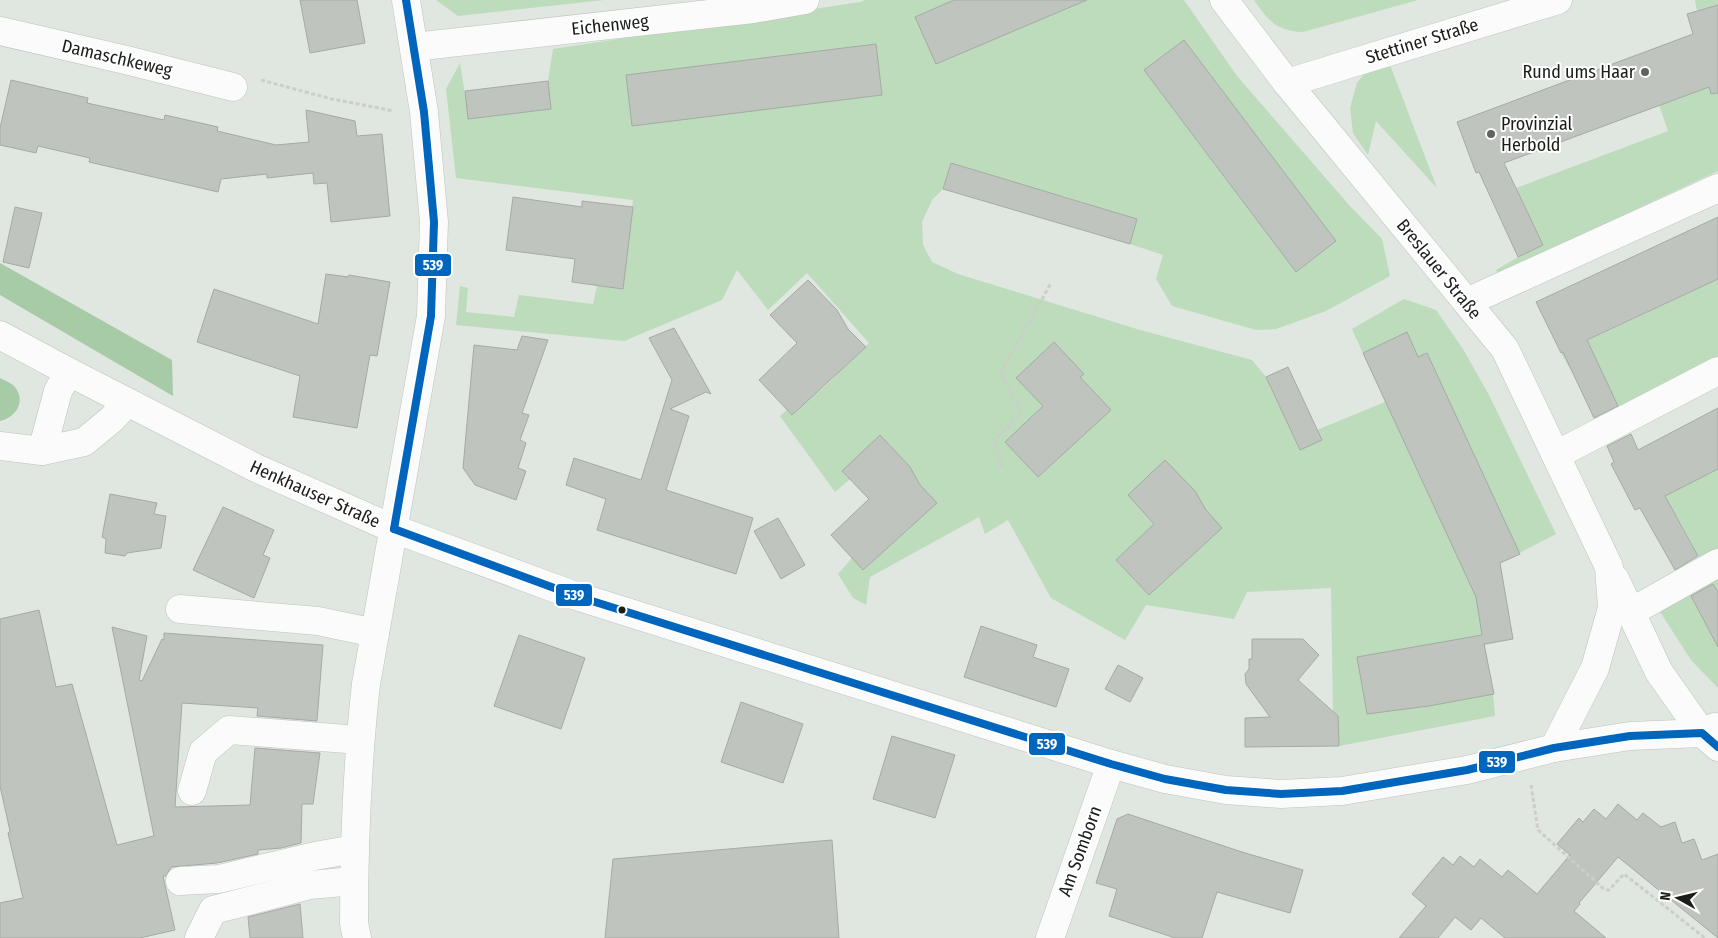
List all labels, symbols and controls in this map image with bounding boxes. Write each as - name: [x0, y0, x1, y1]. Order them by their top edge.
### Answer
- street label: Eichenweg: [570, 10, 650, 40]
- street label: Stettiner Straße: [1363, 13, 1481, 69]
- street label: Damaschkeweg: [60, 35, 175, 82]
- place label: Rund ums Haar: [1523, 61, 1636, 83]
- marker: Rund ums Haar: [1639, 66, 1651, 78]
- place label: Provinzial Herbold: [1501, 113, 1573, 156]
- marker: Provinzial Herbold: [1485, 128, 1497, 140]
- street label: Breslauer Straße: [1392, 215, 1486, 324]
- line badge: 539: [414, 253, 452, 277]
- text: 539: [423, 257, 443, 274]
- street label: Henkhauser Straße: [246, 455, 384, 533]
- line badge: 539: [555, 583, 593, 607]
- text: 539: [564, 587, 584, 604]
- unlabelled marker: [617, 605, 627, 615]
- line badge: 539: [1028, 732, 1066, 756]
- text: 539: [1037, 736, 1057, 753]
- line badge: 539: [1478, 750, 1516, 774]
- text: 539: [1487, 754, 1507, 771]
- street label: Am Somborn: [1053, 803, 1107, 899]
- north arrow: [1653, 873, 1703, 923]
- text: N: [1657, 891, 1675, 902]

